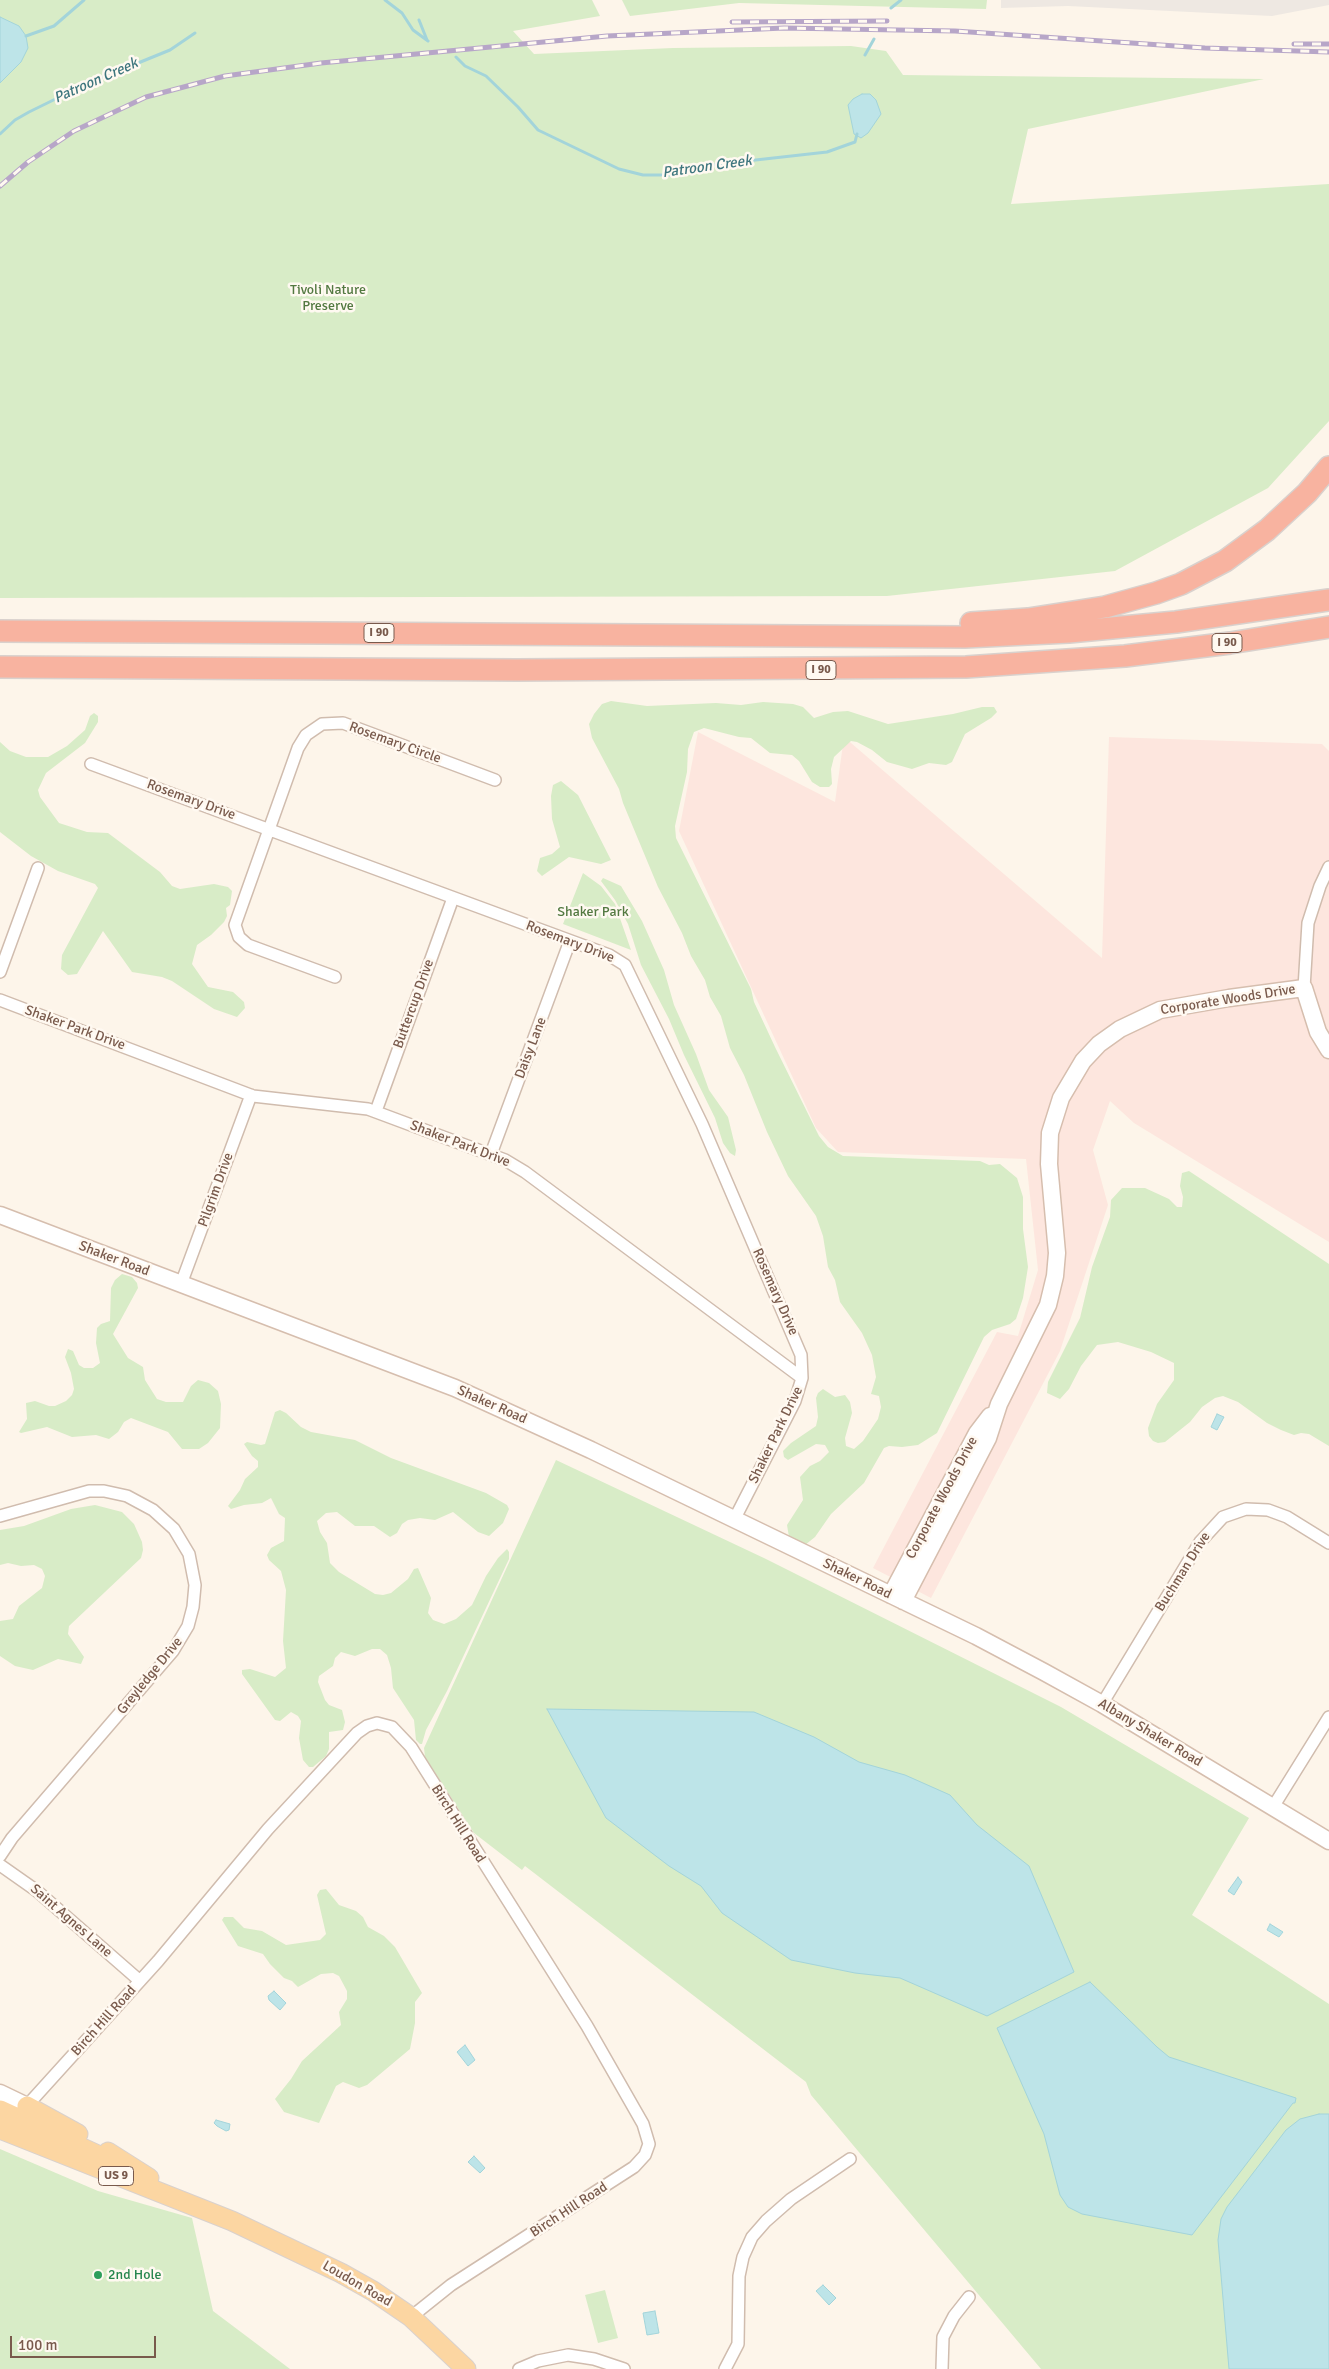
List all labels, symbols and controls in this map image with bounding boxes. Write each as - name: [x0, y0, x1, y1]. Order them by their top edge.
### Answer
- water label: Patroon Creek: [51, 54, 141, 108]
- water label: Patroon Creek: [661, 152, 753, 182]
- park label: Tivoli Nature Preserve: [290, 282, 366, 314]
- road number: I 90: [364, 624, 394, 642]
- road number: I 90: [1212, 634, 1242, 652]
- road number: I 90: [806, 660, 836, 680]
- street label: Rosemary Circle: [347, 719, 443, 767]
- street label: Rosemary Drive: [144, 776, 238, 824]
- park label: Shaker Park: [557, 904, 629, 920]
- street label: Rosemary Drive: [523, 917, 617, 967]
- street label: Buttercup Drive: [390, 957, 438, 1051]
- street label: Corporate Woods Drive: [1159, 981, 1297, 1019]
- street label: Shaker Park Drive: [22, 1002, 128, 1054]
- street label: Daisy Lane: [512, 1015, 550, 1081]
- street label: Shaker Park Drive: [408, 1117, 512, 1171]
- street label: Pilgrim Drive: [195, 1151, 237, 1229]
- street label: Shaker Road: [76, 1238, 152, 1280]
- street label: Rosemary Drive: [748, 1246, 802, 1338]
- street label: Shaker Road: [455, 1382, 529, 1428]
- street label: Shaker Park Drive: [745, 1384, 807, 1486]
- street label: Corporate Woods Drive: [903, 1434, 981, 1562]
- street label: Buchman Drive: [1152, 1529, 1214, 1615]
- street label: Shaker Road: [820, 1555, 894, 1603]
- street label: Greyledge Drive: [114, 1634, 186, 1718]
- street label: Albany Shaker Road: [1095, 1695, 1205, 1771]
- street label: Birch Hill Road: [427, 1782, 489, 1866]
- street label: Saint Agnes Lane: [27, 1881, 115, 1961]
- street label: Birch Hill Road: [68, 1982, 140, 2060]
- road number: US 9: [98, 2166, 134, 2186]
- street label: Birch Hill Road: [527, 2179, 611, 2241]
- street label: Loudon Road: [319, 2257, 395, 2311]
- place label: 2nd Hole: [108, 2267, 161, 2283]
- marker: 2nd Hole: [92, 2269, 104, 2281]
- scale bar: [12, 2326, 159, 2358]
- text: 100 m: [18, 2336, 58, 2354]

